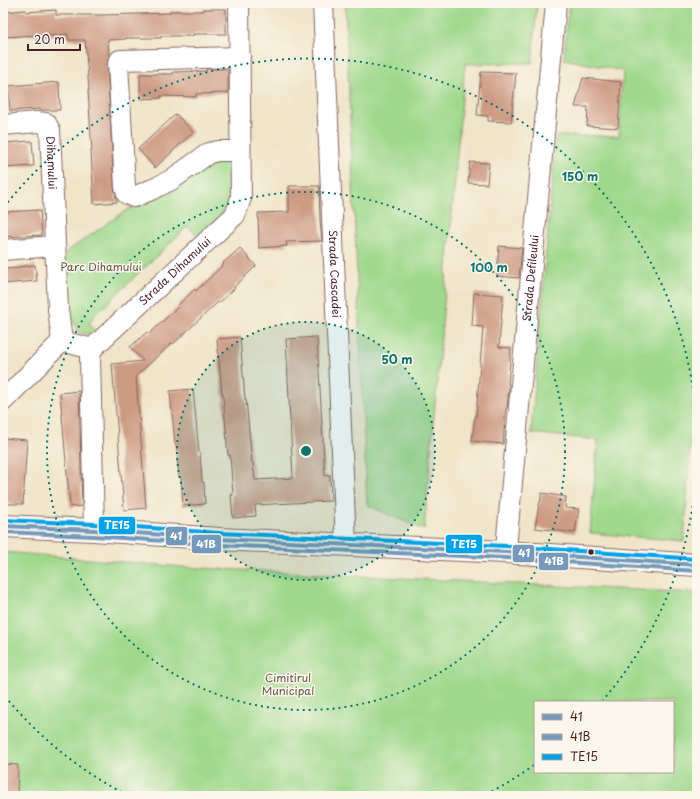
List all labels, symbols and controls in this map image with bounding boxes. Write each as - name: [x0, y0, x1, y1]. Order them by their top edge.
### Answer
- scale bar: [28, 26, 80, 52]
- text: 20 m: [34, 30, 65, 48]
- street label: Dihamului: [42, 136, 62, 190]
- text: 150 m: [562, 167, 598, 185]
- street label: Strada Cascadei: [325, 229, 345, 318]
- street label: Strada Dihamului: [135, 233, 215, 309]
- street label: Strada Defileului: [518, 234, 543, 322]
- park label: Parc Dihamului: [60, 258, 142, 275]
- text: 100 m: [470, 258, 508, 276]
- text: 50 m: [381, 350, 413, 368]
- centre of rings: [299, 444, 313, 458]
- line badge: TE15: [98, 516, 136, 535]
- text: TE15: [104, 516, 130, 533]
- line badge: 41: [165, 526, 188, 546]
- text: 41: [170, 527, 182, 544]
- line badge: 41B: [191, 534, 222, 554]
- line badge: TE15: [445, 534, 483, 554]
- text: 41B: [196, 535, 216, 552]
- text: TE15: [451, 535, 477, 552]
- line badge: 41: [512, 544, 535, 563]
- text: 41: [518, 544, 530, 561]
- unlabelled marker: [586, 547, 596, 557]
- line badge: 41B: [538, 552, 569, 571]
- text: 41B: [544, 552, 564, 569]
- park label: Cimitirul Municipal: [262, 669, 314, 699]
- legend: [534, 701, 674, 773]
- text: 41: [570, 707, 583, 725]
- text: 41B: [570, 727, 591, 745]
- text: TE15: [570, 747, 598, 765]

